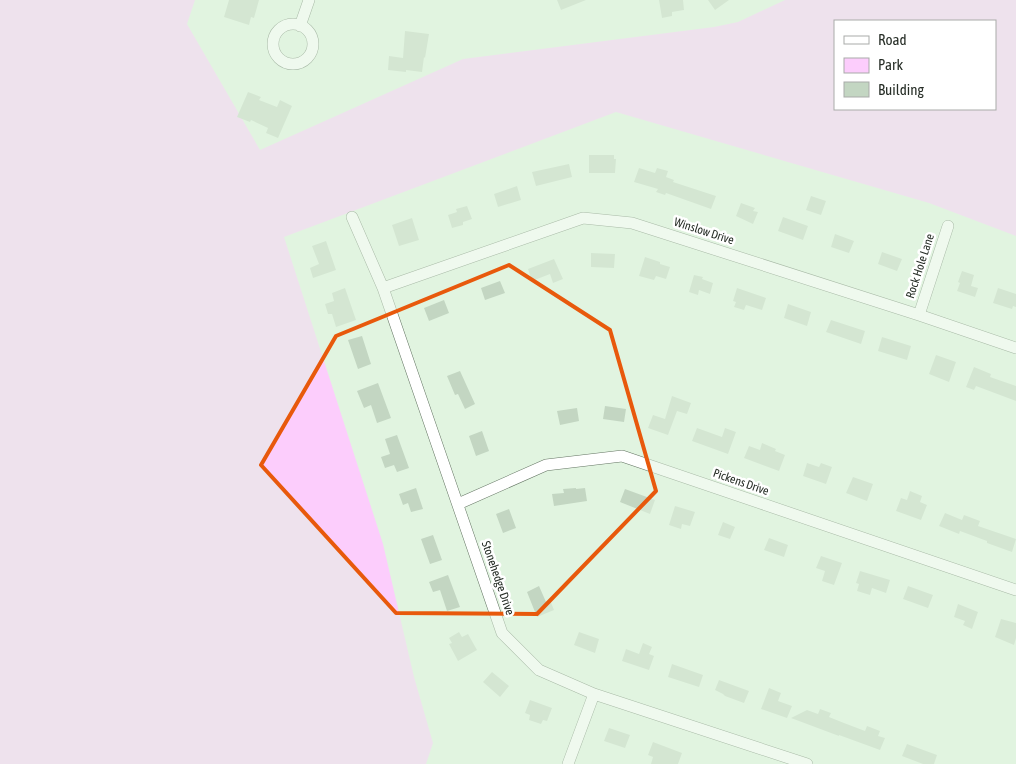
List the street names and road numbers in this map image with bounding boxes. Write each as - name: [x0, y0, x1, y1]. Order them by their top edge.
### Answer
- street label: Winslow Drive: [672, 215, 736, 247]
- street label: Rock Hole Lane: [903, 232, 937, 300]
- street label: Pickens Drive: [711, 466, 771, 498]
- street label: Stonehedge Drive: [479, 539, 517, 617]

